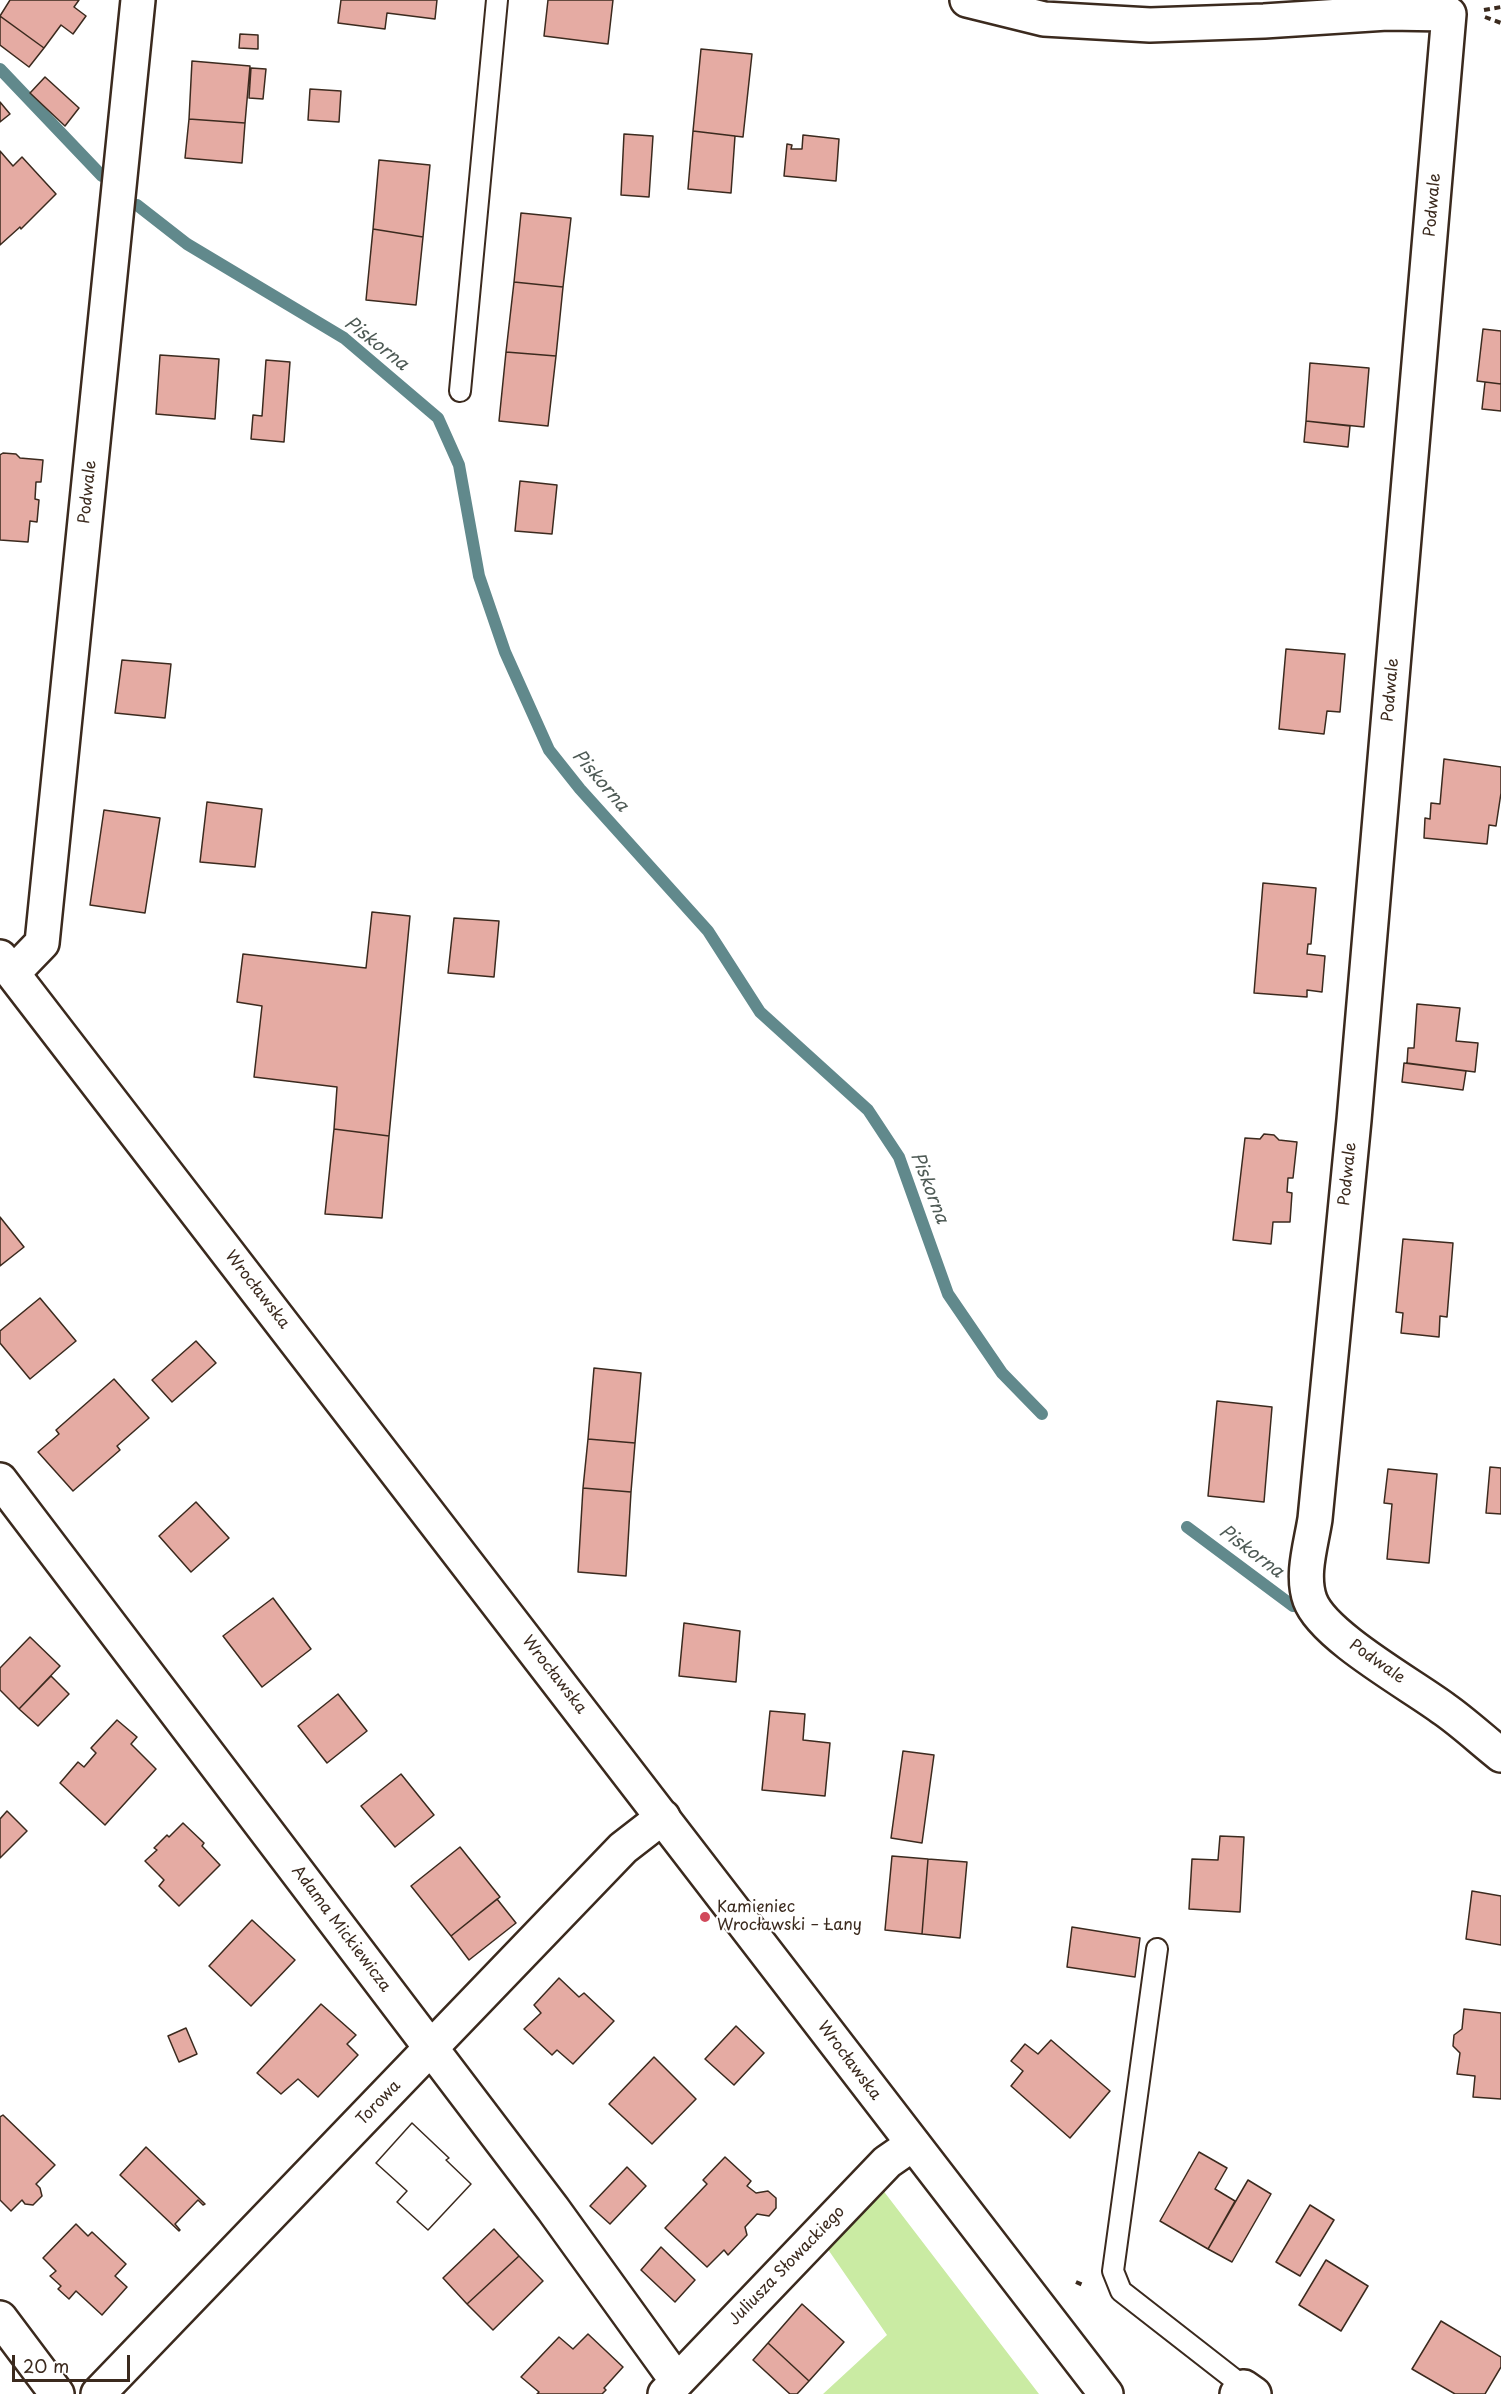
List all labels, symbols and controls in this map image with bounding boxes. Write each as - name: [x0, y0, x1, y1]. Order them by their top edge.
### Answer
- street label: Podwale: [1421, 172, 1445, 238]
- water label: Piskorna: [340, 312, 412, 376]
- street label: Podwale: [75, 459, 101, 525]
- street label: Podwale: [1379, 657, 1403, 723]
- water label: Piskorna: [567, 746, 633, 816]
- street label: Podwale: [1335, 1141, 1361, 1207]
- water label: Piskorna: [906, 1149, 952, 1227]
- street label: Wrocławska: [221, 1247, 293, 1333]
- water label: Piskorna: [1215, 1521, 1287, 1583]
- street label: Wrocławska: [518, 1632, 590, 1718]
- street label: Podwale: [1345, 1636, 1409, 1688]
- street label: Adama Mickiewicza: [287, 1862, 395, 1996]
- place label: Kamieniec Wrocławski – Łany: [717, 1898, 862, 1936]
- marker: Kamieniec Wrocławski – Łany: [698, 1910, 712, 1924]
- street label: Wrocławska: [813, 2018, 885, 2104]
- street label: Torowa: [353, 2077, 405, 2129]
- street label: Juliusza Słowackiego: [725, 2202, 849, 2330]
- scale bar: [15, 2343, 134, 2381]
- text: 20 m: [23, 2352, 69, 2379]

